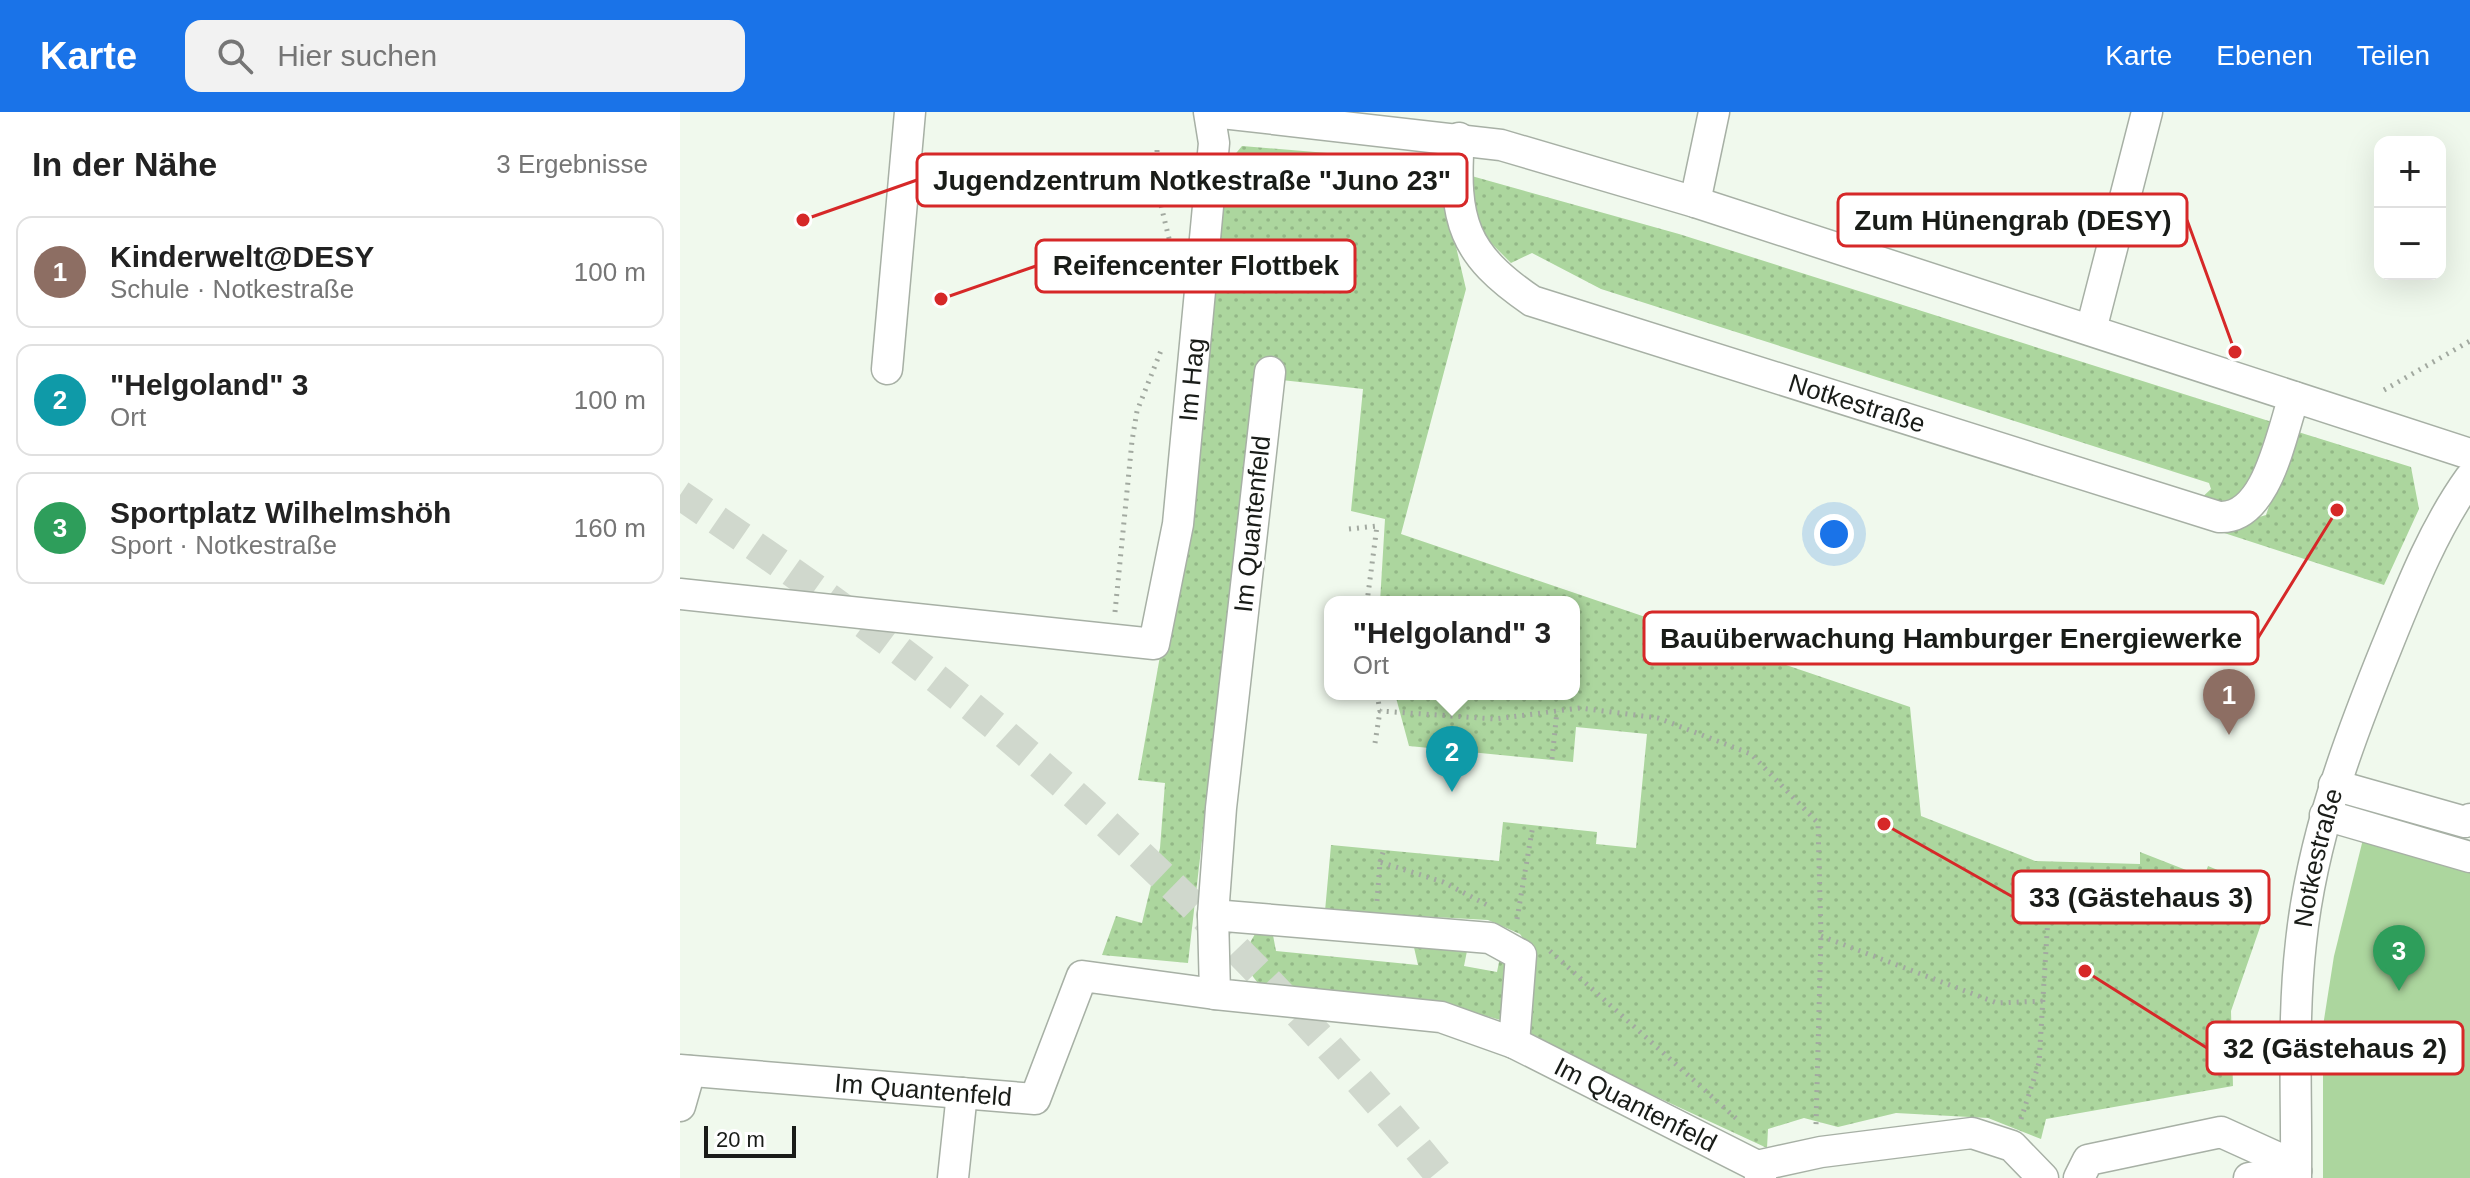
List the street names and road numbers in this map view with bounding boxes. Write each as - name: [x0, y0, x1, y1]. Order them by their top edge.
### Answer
- street label: Im Hag: [1173, 336, 1211, 423]
- street label: Notkestraße: [1785, 368, 1929, 439]
- street label: Im Quantenfeld: [1228, 434, 1276, 614]
- street label: Notkestraße: [2288, 785, 2348, 929]
- street label: Im Quantenfeld: [1549, 1051, 1722, 1158]
- street label: Im Quantenfeld: [833, 1068, 1013, 1112]

